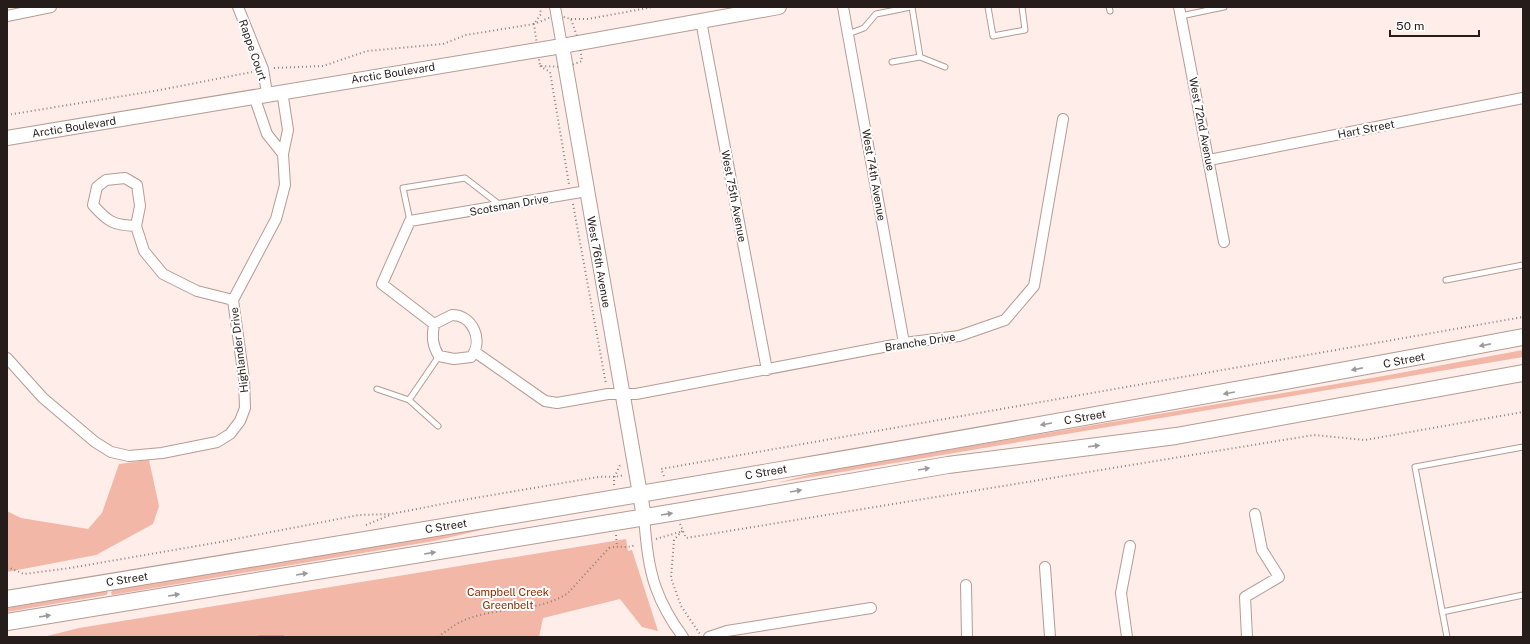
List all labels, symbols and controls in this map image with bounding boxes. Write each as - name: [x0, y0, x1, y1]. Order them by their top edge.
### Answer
- scale bar: [1390, 12, 1479, 38]
- street label: Rappe Court: [237, 18, 269, 82]
- text: 50 m: [1396, 19, 1424, 33]
- street label: Arctic Boulevard: [350, 60, 436, 86]
- street label: West 72nd Avenue: [1187, 76, 1217, 172]
- street label: Arctic Boulevard: [31, 114, 117, 140]
- street label: Hart Street: [1337, 118, 1395, 140]
- street label: West 74th Avenue: [860, 128, 888, 222]
- street label: West 75th Avenue: [719, 149, 749, 243]
- street label: Scotsman Drive: [469, 192, 549, 218]
- street label: West 76th Avenue: [585, 215, 613, 309]
- street label: Highlander Drive: [228, 307, 250, 393]
- street label: Branche Drive: [884, 330, 956, 354]
- one-way arrow: [1479, 342, 1491, 348]
- street label: C Street: [1382, 350, 1426, 370]
- one-way arrow: [1351, 366, 1363, 372]
- one-way arrow: [1223, 390, 1235, 396]
- street label: C Street: [1063, 407, 1107, 427]
- one-way arrow: [1040, 421, 1052, 427]
- one-way arrow: [1088, 443, 1100, 450]
- street label: C Street: [744, 462, 788, 482]
- one-way arrow: [918, 466, 930, 472]
- one-way arrow: [789, 488, 802, 494]
- one-way arrow: [661, 510, 674, 516]
- street label: C Street: [424, 517, 468, 535]
- one-way arrow: [424, 549, 436, 555]
- street label: C Street: [105, 570, 149, 588]
- one-way arrow: [296, 570, 308, 576]
- park label: Campbell Creek Greenbelt: [467, 586, 549, 611]
- one-way arrow: [168, 592, 180, 598]
- one-way arrow: [39, 613, 52, 619]

